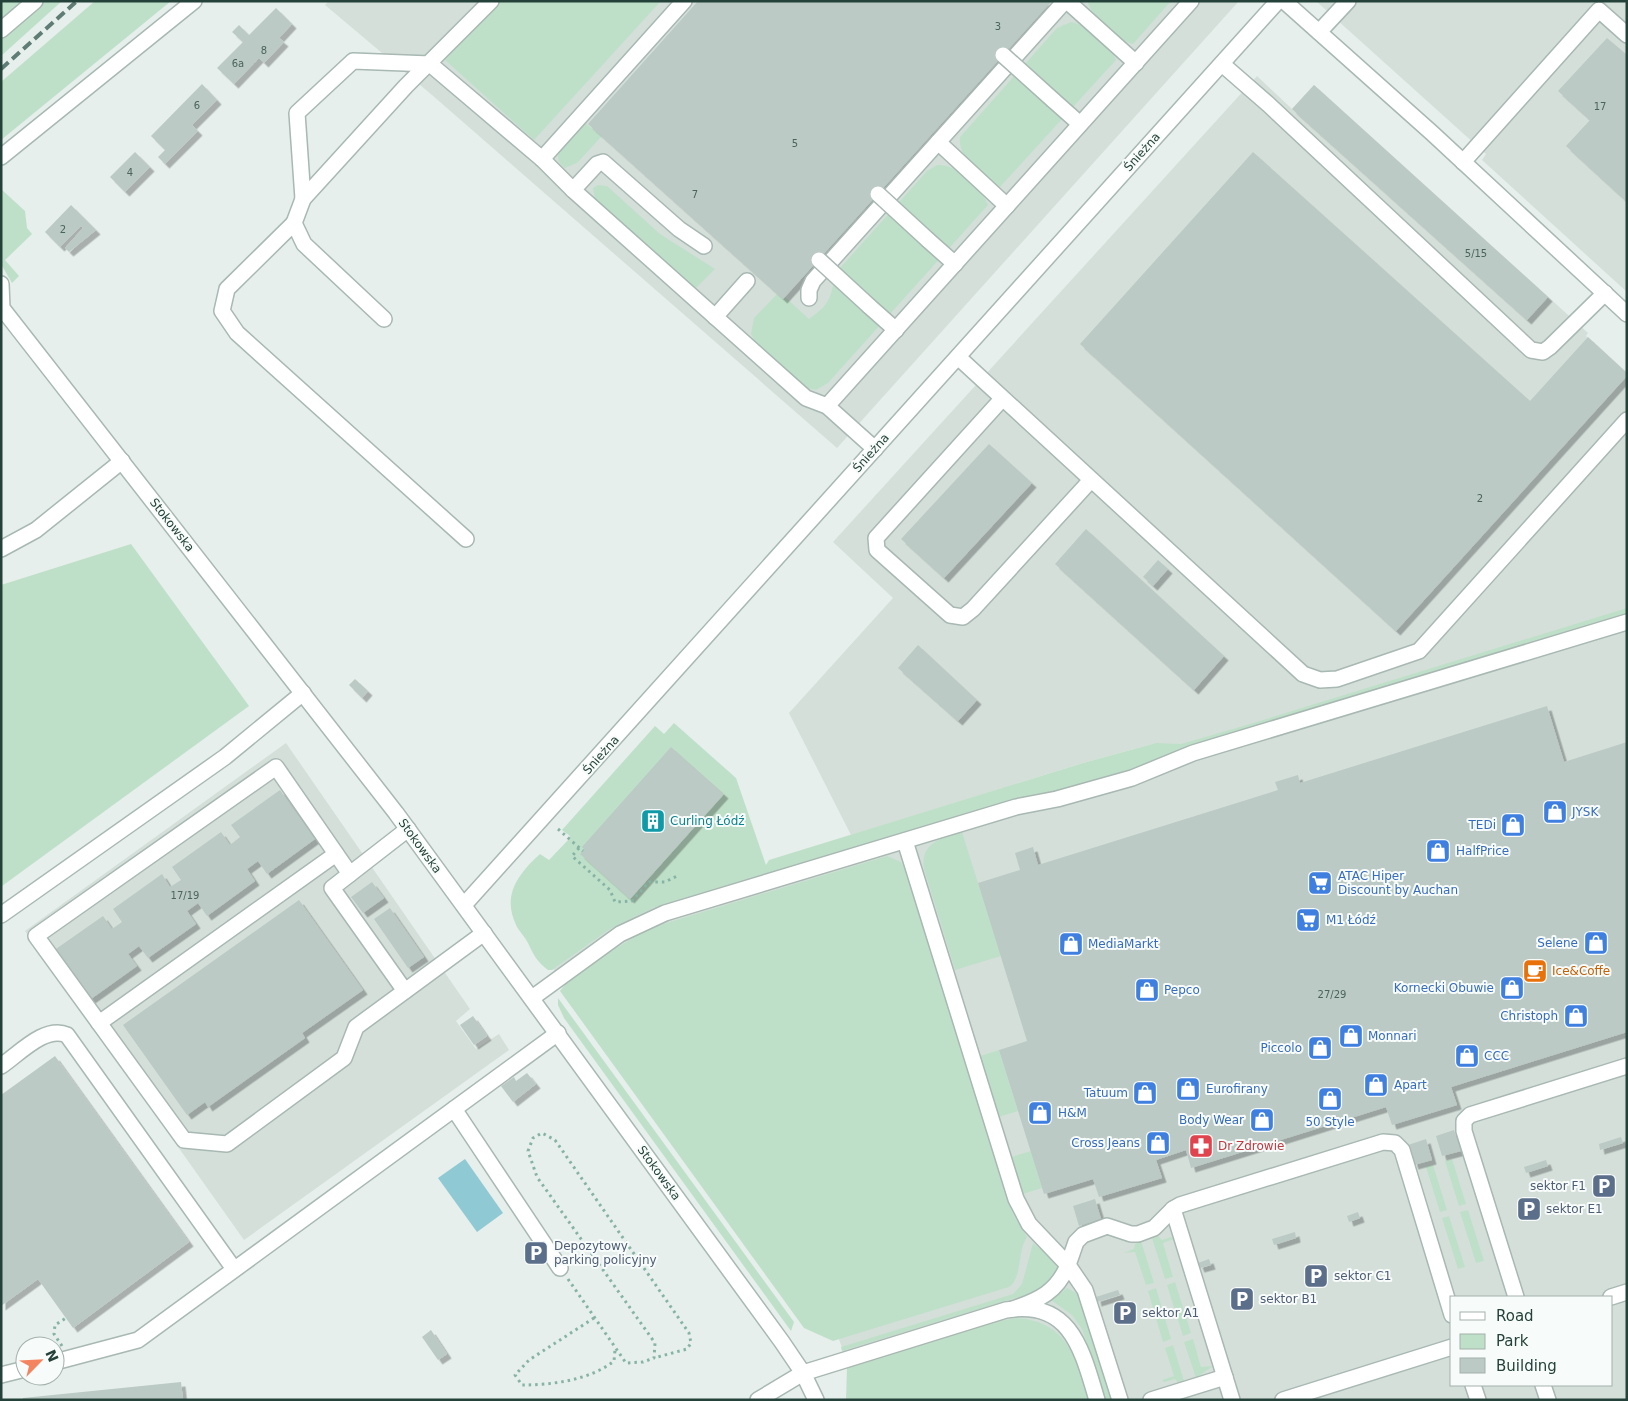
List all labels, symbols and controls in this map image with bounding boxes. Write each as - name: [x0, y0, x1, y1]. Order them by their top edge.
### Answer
- house number: 3: [995, 21, 1001, 32]
- house number: 8: [261, 45, 267, 56]
- house number: 6a: [232, 58, 244, 69]
- house number: 6: [194, 100, 200, 111]
- house number: 17: [1594, 101, 1606, 112]
- street label: Śnieżna: [1120, 129, 1163, 174]
- house number: 5: [792, 138, 798, 149]
- house number: 4: [127, 167, 133, 178]
- house number: 7: [692, 189, 698, 200]
- house number: 2: [60, 224, 66, 235]
- house number: 5/15: [1465, 248, 1487, 259]
- street label: Śnieżna: [849, 430, 892, 475]
- house number: 2: [1477, 493, 1483, 504]
- street label: Stokowska: [147, 496, 197, 554]
- street label: Śnieżna: [579, 732, 622, 777]
- shop icon: JYSK: [1542, 799, 1568, 825]
- place label: JYSK: [1571, 805, 1599, 819]
- building icon: Curling Łódź: [640, 808, 666, 834]
- shop icon: TEDi: [1500, 812, 1526, 838]
- place label: Curling Łódź: [670, 814, 745, 828]
- street label: Stokowska: [396, 816, 444, 876]
- place label: TEDi: [1468, 818, 1496, 832]
- shop icon: HalfPrice: [1425, 838, 1451, 864]
- place label: HalfPrice: [1456, 844, 1509, 858]
- place label: ATAC Hiper Discount by Auchan: [1338, 869, 1458, 897]
- supermarket icon: ATAC Hiper Discount by Auchan: [1307, 870, 1333, 896]
- house number: 17/19: [171, 890, 199, 901]
- supermarket icon: M1 Łódź: [1295, 907, 1321, 933]
- place label: M1 Łódź: [1326, 913, 1376, 927]
- shop icon: Selene: [1583, 930, 1609, 956]
- shop icon: MediaMarkt: [1058, 931, 1084, 957]
- place label: Selene: [1537, 936, 1578, 950]
- place label: MediaMarkt: [1088, 937, 1159, 951]
- cafe icon: Ice&Coffe: [1522, 958, 1548, 984]
- place label: Ice&Coffe: [1552, 964, 1610, 978]
- shop icon: Kornecki Obuwie: [1499, 975, 1525, 1001]
- shop icon: Pepco: [1134, 977, 1160, 1003]
- place label: Kornecki Obuwie: [1394, 981, 1494, 995]
- place label: Pepco: [1164, 983, 1200, 997]
- house number: 27/29: [1318, 989, 1346, 1000]
- shop icon: Christoph: [1563, 1003, 1589, 1029]
- place label: Christoph: [1500, 1009, 1558, 1023]
- shop icon: Monnari: [1338, 1023, 1364, 1049]
- place label: Monnari: [1368, 1029, 1417, 1043]
- shop icon: Piccolo: [1307, 1035, 1333, 1061]
- place label: Piccolo: [1260, 1041, 1302, 1055]
- shop icon: CCC: [1454, 1043, 1480, 1069]
- place label: CCC: [1484, 1049, 1509, 1063]
- shop icon: Apart: [1363, 1072, 1389, 1098]
- shop icon: Eurofirany: [1175, 1076, 1201, 1102]
- place label: Apart: [1394, 1078, 1427, 1092]
- shop icon: Tatuum: [1132, 1080, 1158, 1106]
- place label: Eurofirany: [1206, 1082, 1268, 1096]
- place label: Tatuum: [1083, 1086, 1128, 1100]
- shop icon: 50 Style: [1317, 1086, 1343, 1112]
- shop icon: H&M: [1027, 1100, 1053, 1126]
- place label: H&M: [1058, 1106, 1087, 1120]
- shop icon: Body Wear: [1249, 1107, 1275, 1133]
- place label: Body Wear: [1179, 1113, 1244, 1127]
- place label: 50 Style: [1305, 1115, 1355, 1129]
- shop icon: Cross Jeans: [1145, 1130, 1171, 1156]
- pharmacy icon: Dr Zdrowie: [1188, 1133, 1214, 1159]
- place label: Cross Jeans: [1071, 1136, 1140, 1150]
- place label: Dr Zdrowie: [1218, 1139, 1284, 1153]
- street label: Stokowska: [635, 1143, 683, 1203]
- parking icon: sektor F1: [1591, 1173, 1617, 1199]
- place label: sektor F1: [1530, 1179, 1586, 1193]
- parking icon: sektor E1: [1516, 1196, 1542, 1222]
- place label: sektor E1: [1546, 1202, 1603, 1216]
- place label: Depozytowy parking policyjny: [554, 1239, 657, 1267]
- parking icon: Depozytowy parking policyjny: [523, 1240, 549, 1266]
- parking icon: sektor C1: [1303, 1263, 1329, 1289]
- place label: sektor C1: [1334, 1269, 1391, 1283]
- parking icon: sektor B1: [1229, 1286, 1255, 1312]
- place label: sektor B1: [1260, 1292, 1317, 1306]
- legend: [1450, 1296, 1613, 1386]
- parking icon: sektor A1: [1112, 1300, 1138, 1326]
- place label: sektor A1: [1142, 1306, 1199, 1320]
- text: Road: [1496, 1307, 1534, 1325]
- text: Park: [1496, 1332, 1529, 1350]
- north arrow: [15, 1336, 65, 1386]
- text: N: [42, 1347, 62, 1364]
- text: Building: [1496, 1357, 1557, 1375]

